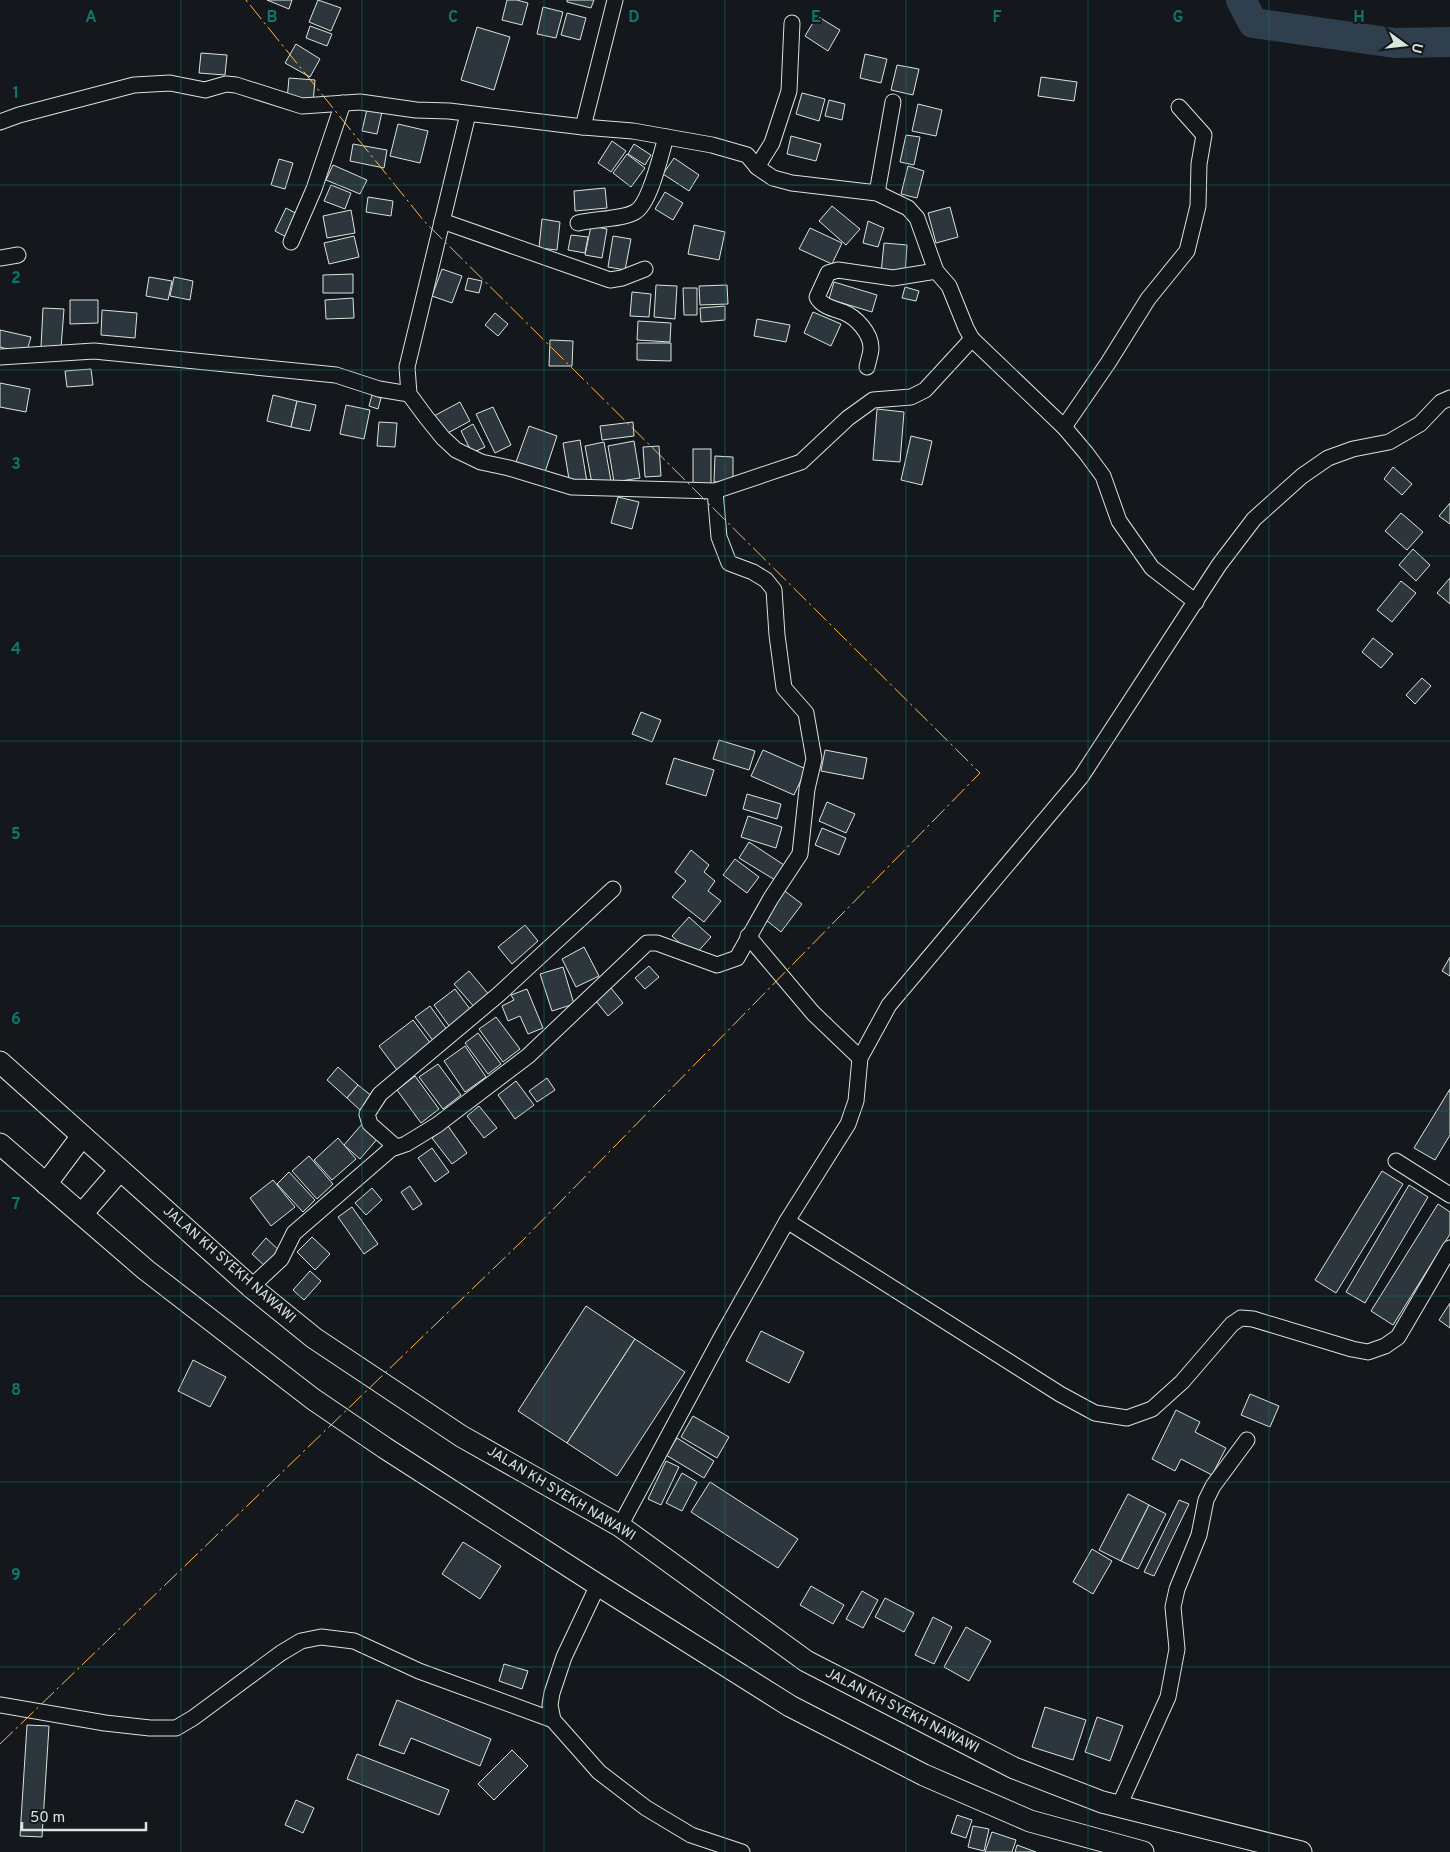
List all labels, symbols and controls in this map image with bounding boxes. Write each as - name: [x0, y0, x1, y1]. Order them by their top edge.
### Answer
- text: A: [85, 8, 97, 28]
- text: B: [266, 8, 278, 28]
- text: C: [448, 8, 458, 28]
- text: D: [628, 8, 640, 28]
- text: E: [811, 8, 821, 28]
- text: F: [992, 8, 1002, 28]
- text: G: [1173, 8, 1183, 28]
- text: H: [1353, 8, 1365, 28]
- north arrow: [1380, 20, 1430, 70]
- text: U: [1407, 41, 1426, 55]
- text: 1: [13, 84, 19, 104]
- text: 2: [11, 269, 21, 289]
- text: 3: [11, 455, 21, 475]
- text: 4: [11, 640, 21, 660]
- text: 5: [11, 825, 21, 845]
- text: 6: [11, 1010, 21, 1030]
- text: 7: [12, 1195, 20, 1215]
- street label: JALAN KH SYEKH NAWAWI: [159, 1203, 299, 1327]
- text: 8: [11, 1381, 21, 1401]
- street label: JALAN KH SYEKH NAWAWI: [484, 1443, 638, 1545]
- text: 9: [11, 1566, 21, 1586]
- street label: JALAN KH SYEKH NAWAWI: [822, 1665, 982, 1757]
- scale bar: [22, 1800, 146, 1832]
- text: 50 m: [30, 1809, 65, 1828]

